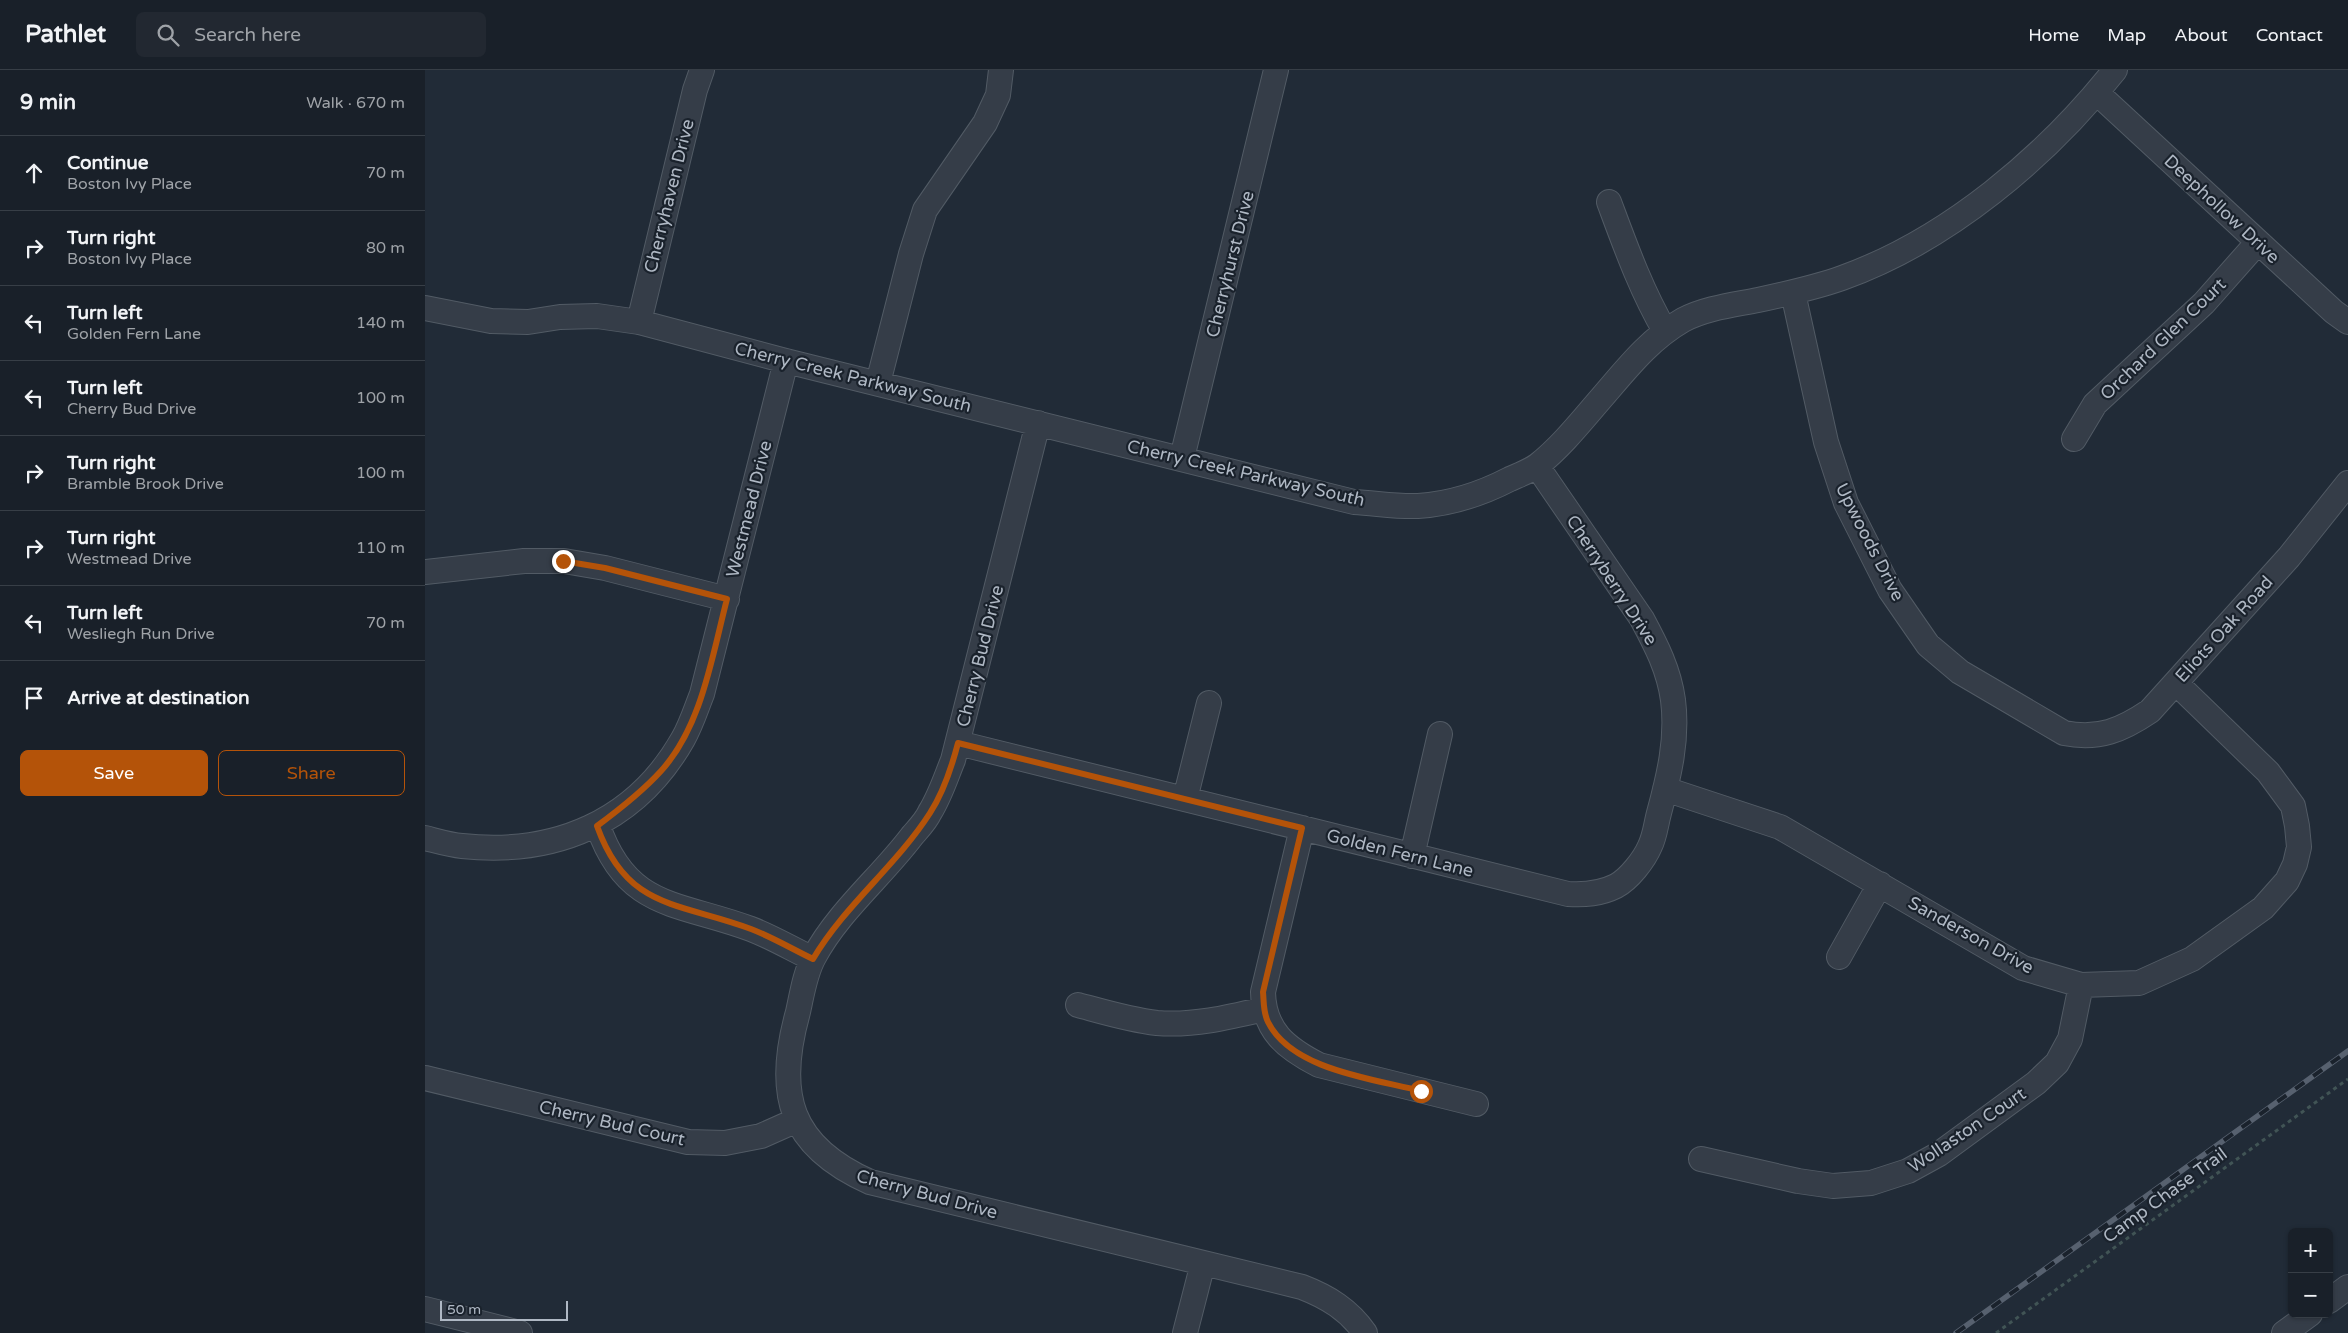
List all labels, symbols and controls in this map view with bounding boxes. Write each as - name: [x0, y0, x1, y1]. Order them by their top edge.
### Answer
- search box: [136, 12, 486, 57]
- text: Pathlet: [25, 20, 106, 49]
- icon: search: [154, 21, 182, 49]
- text: Search here: [194, 24, 301, 46]
- text: Home: [2028, 24, 2079, 46]
- text: Map: [2107, 24, 2146, 46]
- text: About: [2174, 24, 2228, 46]
- text: Contact: [2256, 24, 2323, 46]
- text: 9 min: [20, 90, 76, 115]
- text: Walk · 670 m: [306, 93, 405, 113]
- street label: Cherryhaven Drive: [639, 117, 699, 275]
- street label: Deephollow Drive: [2160, 150, 2284, 268]
- text: Continue: [67, 152, 149, 174]
- icon: ahead: [20, 159, 48, 187]
- text: 70 m: [366, 163, 405, 183]
- text: Boston Ivy Place: [67, 174, 192, 194]
- street label: Cherryhurst Drive: [1201, 188, 1259, 340]
- text: Turn right: [67, 227, 155, 249]
- icon: right: [20, 234, 48, 262]
- text: 80 m: [366, 238, 405, 258]
- text: Boston Ivy Place: [67, 249, 192, 269]
- street label: Orchard Glen Court: [2096, 273, 2231, 405]
- text: Turn left: [67, 302, 143, 324]
- icon: left: [20, 309, 48, 337]
- text: 140 m: [356, 313, 405, 333]
- text: Golden Fern Lane: [67, 324, 201, 344]
- street label: Cherry Creek Parkway South: [732, 337, 974, 417]
- text: Turn left: [67, 377, 143, 399]
- icon: left: [20, 384, 48, 412]
- text: 100 m: [356, 388, 405, 408]
- text: Cherry Bud Drive: [67, 399, 196, 419]
- street label: Cherry Creek Parkway South: [1125, 435, 1367, 511]
- street label: Westmead Drive: [721, 438, 777, 580]
- text: Turn right: [67, 452, 155, 474]
- icon: right: [20, 459, 48, 487]
- text: 100 m: [356, 463, 405, 483]
- text: Bramble Brook Drive: [67, 474, 224, 494]
- street label: Upwoods Drive: [1831, 479, 1909, 605]
- street label: Cherryberry Drive: [1562, 511, 1662, 649]
- text: Turn right: [67, 527, 155, 549]
- icon: right: [20, 534, 48, 562]
- text: 110 m: [356, 538, 405, 558]
- text: Westmead Drive: [67, 549, 192, 569]
- route end: [552, 550, 575, 573]
- street label: Eliots Oak Road: [2170, 571, 2278, 687]
- street label: Cherry Bud Drive: [952, 583, 1008, 729]
- text: Turn left: [67, 602, 143, 624]
- icon: left: [20, 609, 48, 637]
- text: 70 m: [366, 613, 405, 633]
- text: Wesliegh Run Drive: [67, 624, 215, 644]
- icon: arrive: [20, 684, 48, 712]
- text: Arrive at destination: [67, 687, 250, 709]
- button: Save: [20, 750, 208, 796]
- button: Share: [218, 750, 405, 796]
- street label: Golden Fern Lane: [1324, 824, 1476, 882]
- street label: Sanderson Drive: [1904, 891, 2038, 979]
- route start: [1410, 1080, 1433, 1103]
- street label: Wollaston Court: [1904, 1082, 2030, 1177]
- street label: Cherry Bud Court: [537, 1096, 687, 1151]
- street label: Camp Chase Trail: [2099, 1143, 2231, 1247]
- street label: Cherry Bud Drive: [854, 1165, 1000, 1223]
- map controls: [2288, 1228, 2333, 1318]
- button: +: [2288, 1228, 2333, 1273]
- button: −: [2288, 1273, 2333, 1318]
- scale bar: [440, 1298, 567, 1321]
- text: 50 m: [447, 1301, 481, 1318]

